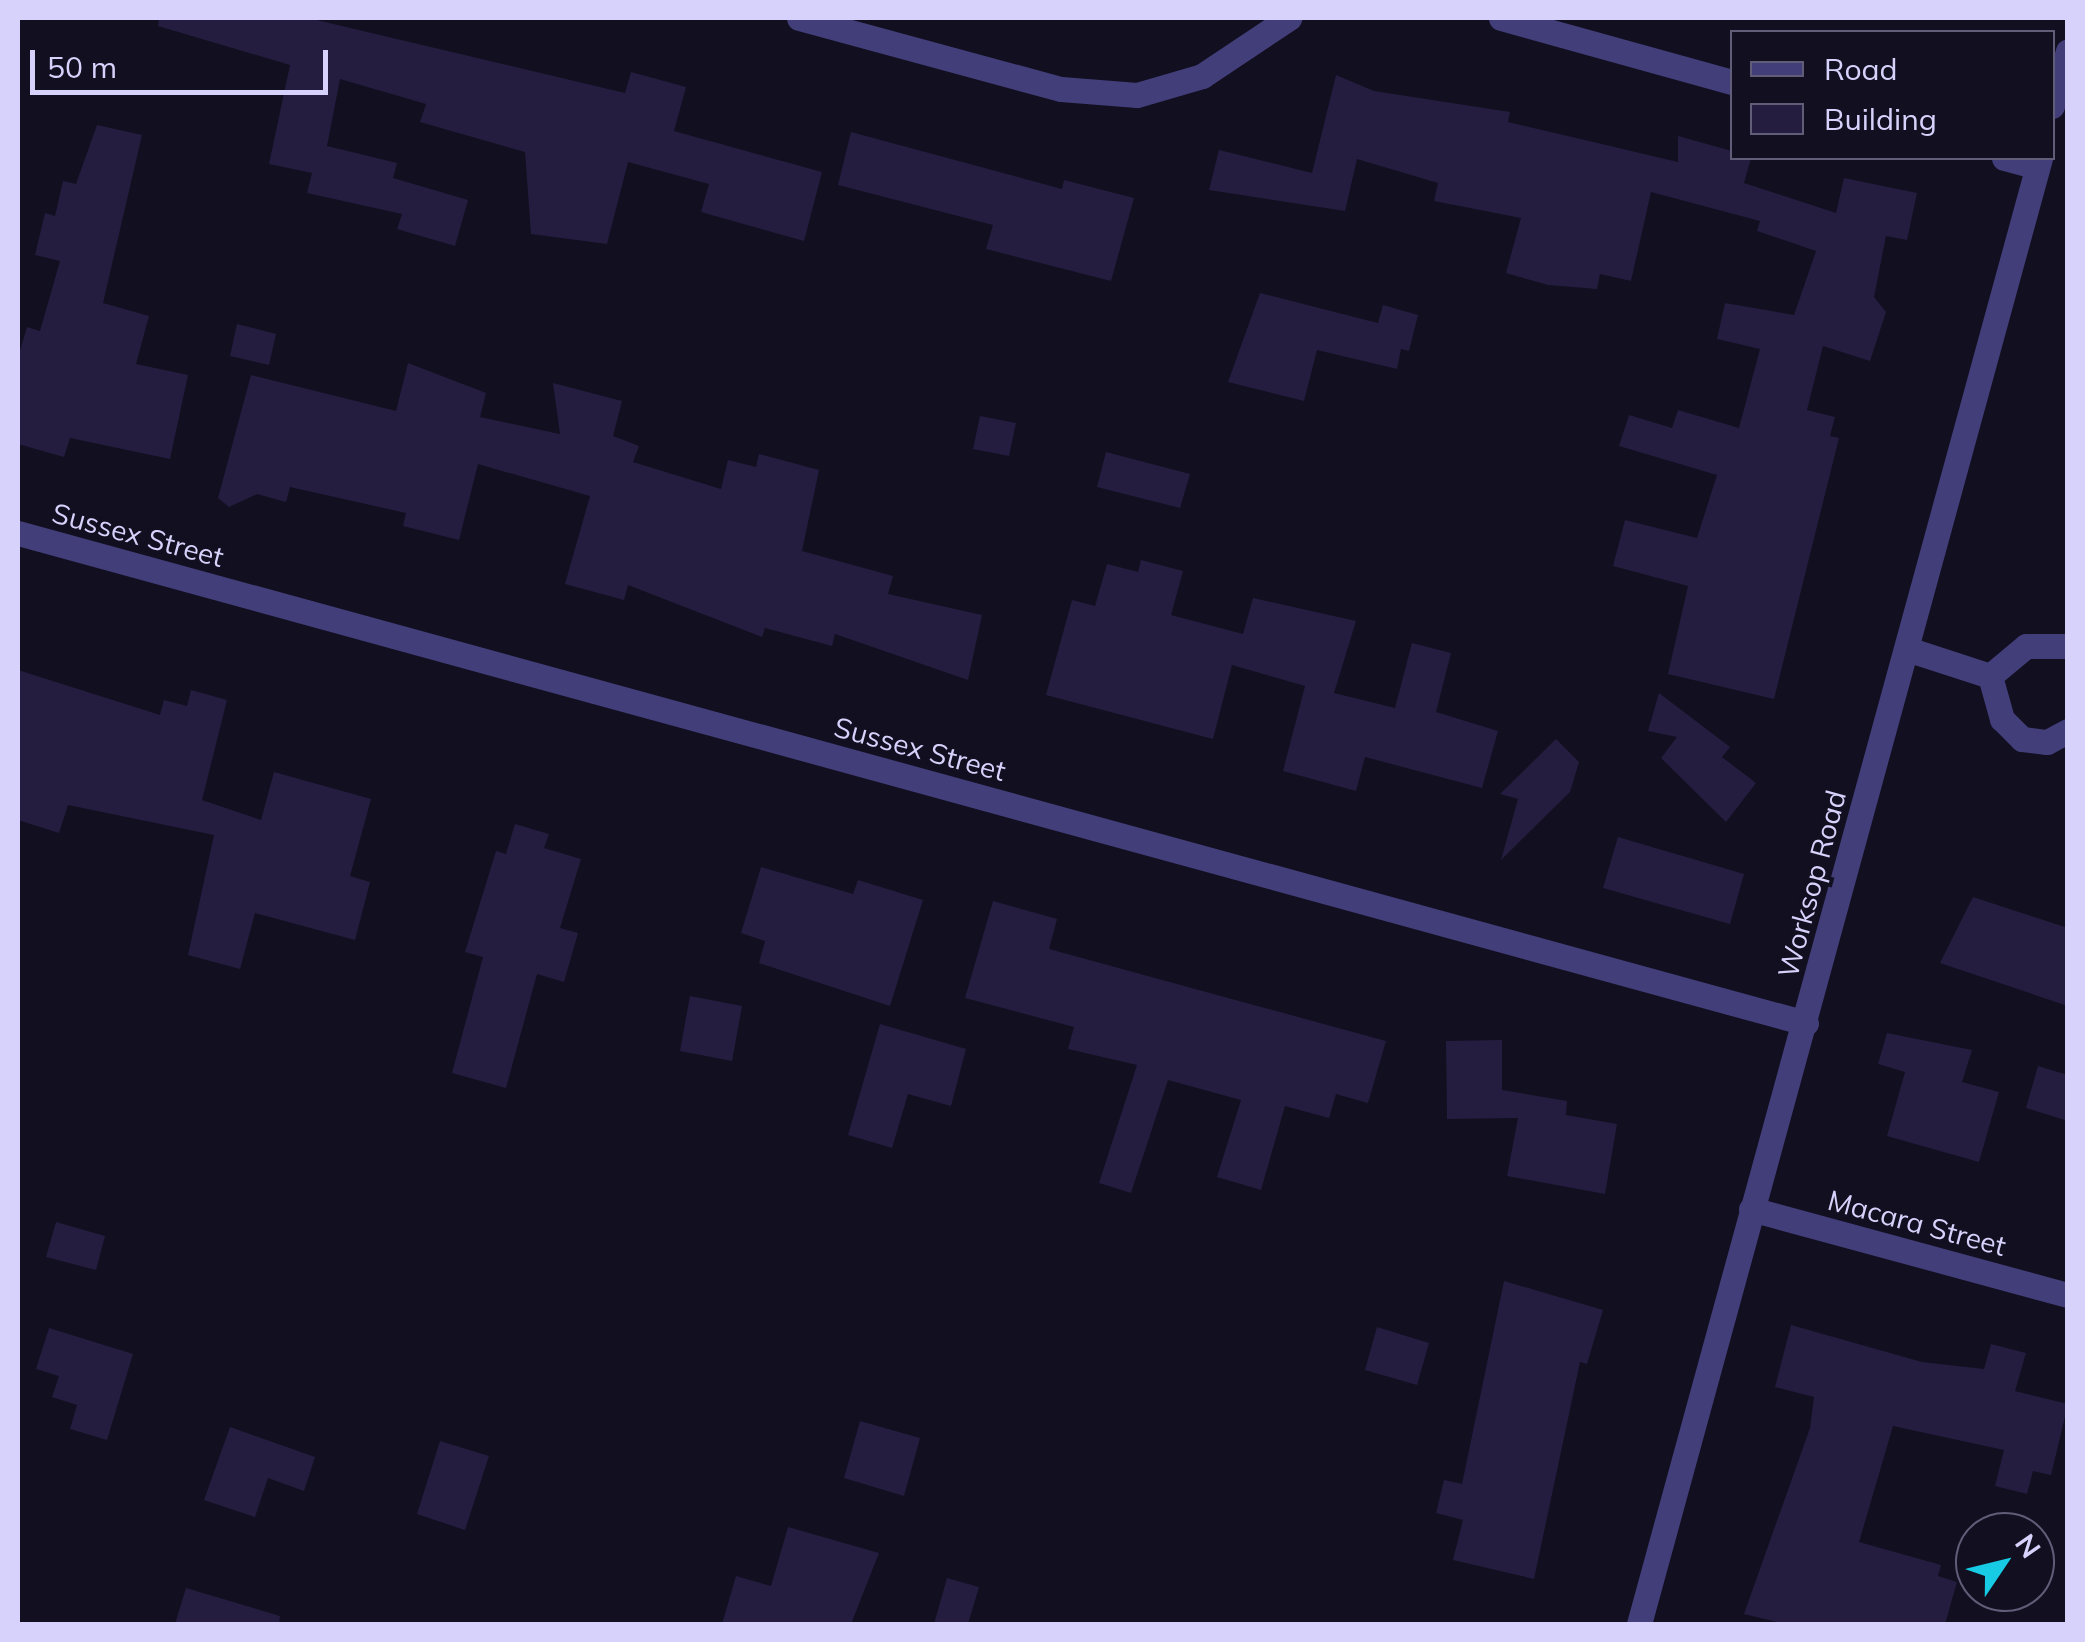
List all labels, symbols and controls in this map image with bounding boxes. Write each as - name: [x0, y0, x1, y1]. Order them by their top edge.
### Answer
- scale bar: [35, 30, 332, 92]
- legend: [1730, 30, 2055, 160]
- text: 50 m: [47, 48, 117, 86]
- text: Road: [1824, 50, 1898, 88]
- text: Building: [1824, 100, 1937, 138]
- street label: Sussex Street: [49, 496, 227, 574]
- street label: Sussex Street: [831, 710, 1009, 788]
- street label: Worksop Road: [1771, 787, 1853, 981]
- street label: Macara Street: [1824, 1183, 2010, 1263]
- north arrow: [1955, 1512, 2055, 1612]
- text: N: [2008, 1527, 2049, 1564]

